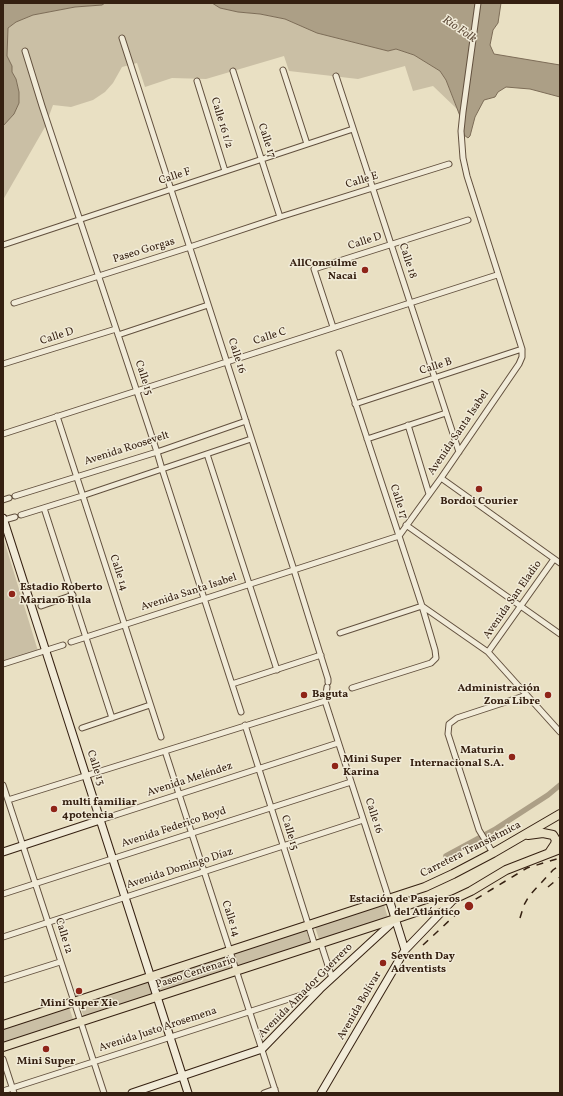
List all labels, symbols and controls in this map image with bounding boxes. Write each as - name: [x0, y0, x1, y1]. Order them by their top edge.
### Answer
- water label: Río Folk: [439, 13, 479, 47]
- street label: Calle 16 1/2: [207, 96, 235, 150]
- street label: Calle 17: [254, 122, 278, 160]
- street label: Calle F: [157, 166, 193, 188]
- street label: Calle E: [344, 170, 380, 192]
- street label: Calle D: [346, 230, 384, 254]
- street label: Paseo Gorgas: [111, 235, 177, 267]
- street label: Calle 18: [395, 242, 419, 280]
- place label: AllConsulme Nacai: [290, 257, 357, 283]
- marker: AllConsulme Nacai: [360, 265, 370, 275]
- street label: Calle D: [38, 325, 76, 349]
- street label: Calle C: [252, 325, 288, 349]
- street label: Calle 16: [224, 337, 248, 375]
- street label: Calle B: [418, 356, 454, 378]
- street label: Calle 15: [131, 359, 155, 397]
- street label: Avenida Santa Isabel: [426, 388, 492, 478]
- street label: Avenida Roosevelt: [83, 429, 171, 469]
- street label: Calle 17: [386, 483, 410, 521]
- marker: Bordoi Courier: [474, 484, 484, 494]
- place label: Bordoi Courier: [440, 495, 518, 509]
- street label: Calle 14: [106, 553, 130, 593]
- street label: Avenida San Eladio: [481, 558, 545, 642]
- street label: Avenida Santa Isabel: [139, 571, 239, 615]
- place label: Estadio Roberto Mariano Bula: [20, 581, 102, 607]
- marker: Estadio Roberto Mariano Bula: [7, 589, 17, 599]
- place label: Administración Zona Libre: [457, 682, 540, 708]
- place label: Baguta: [312, 688, 348, 702]
- marker: Baguta: [299, 690, 309, 700]
- marker: Administración Zona Libre: [543, 690, 553, 700]
- place label: Maturin Internacional S.A.: [410, 744, 504, 770]
- street label: Calle 13: [83, 749, 107, 787]
- marker: Maturin Internacional S.A.: [507, 752, 517, 762]
- place label: Mini Super Karina: [343, 753, 401, 779]
- street label: Avenida Meléndez: [146, 760, 234, 800]
- marker: Mini Super Karina: [330, 761, 340, 771]
- place label: multi familiar 4potencia: [62, 796, 137, 822]
- street label: Calle 16: [361, 797, 385, 835]
- marker: multi familiar 4potencia: [49, 804, 59, 814]
- street label: Avenida Federico Boyd: [120, 805, 228, 851]
- street label: Calle 15: [277, 814, 301, 852]
- street label: Carretera Transístmica: [419, 819, 523, 881]
- street label: Avenida Domingo Díaz: [125, 846, 235, 892]
- place label: Estación de Pasajeros del Atlántico: [349, 893, 460, 919]
- street label: Calle 14: [218, 899, 242, 939]
- marker: Estación de Pasajeros del Atlántico: [463, 900, 475, 912]
- street label: Calle 12: [51, 916, 75, 956]
- street label: Avenida Amador Guerrero: [256, 941, 356, 1041]
- place label: Seventh Day Adventists: [391, 950, 455, 976]
- street label: Paseo Centenario: [154, 954, 238, 992]
- marker: Seventh Day Adventists: [378, 958, 388, 968]
- street label: Avenida Bolívar: [335, 969, 385, 1043]
- marker: Mini Super Xie: [74, 986, 84, 996]
- place label: Mini Super Xie: [40, 997, 118, 1011]
- street label: Avenida Justo Arosemena: [97, 1005, 219, 1055]
- marker: Mini Super: [41, 1044, 51, 1054]
- place label: Mini Super: [17, 1055, 75, 1069]

